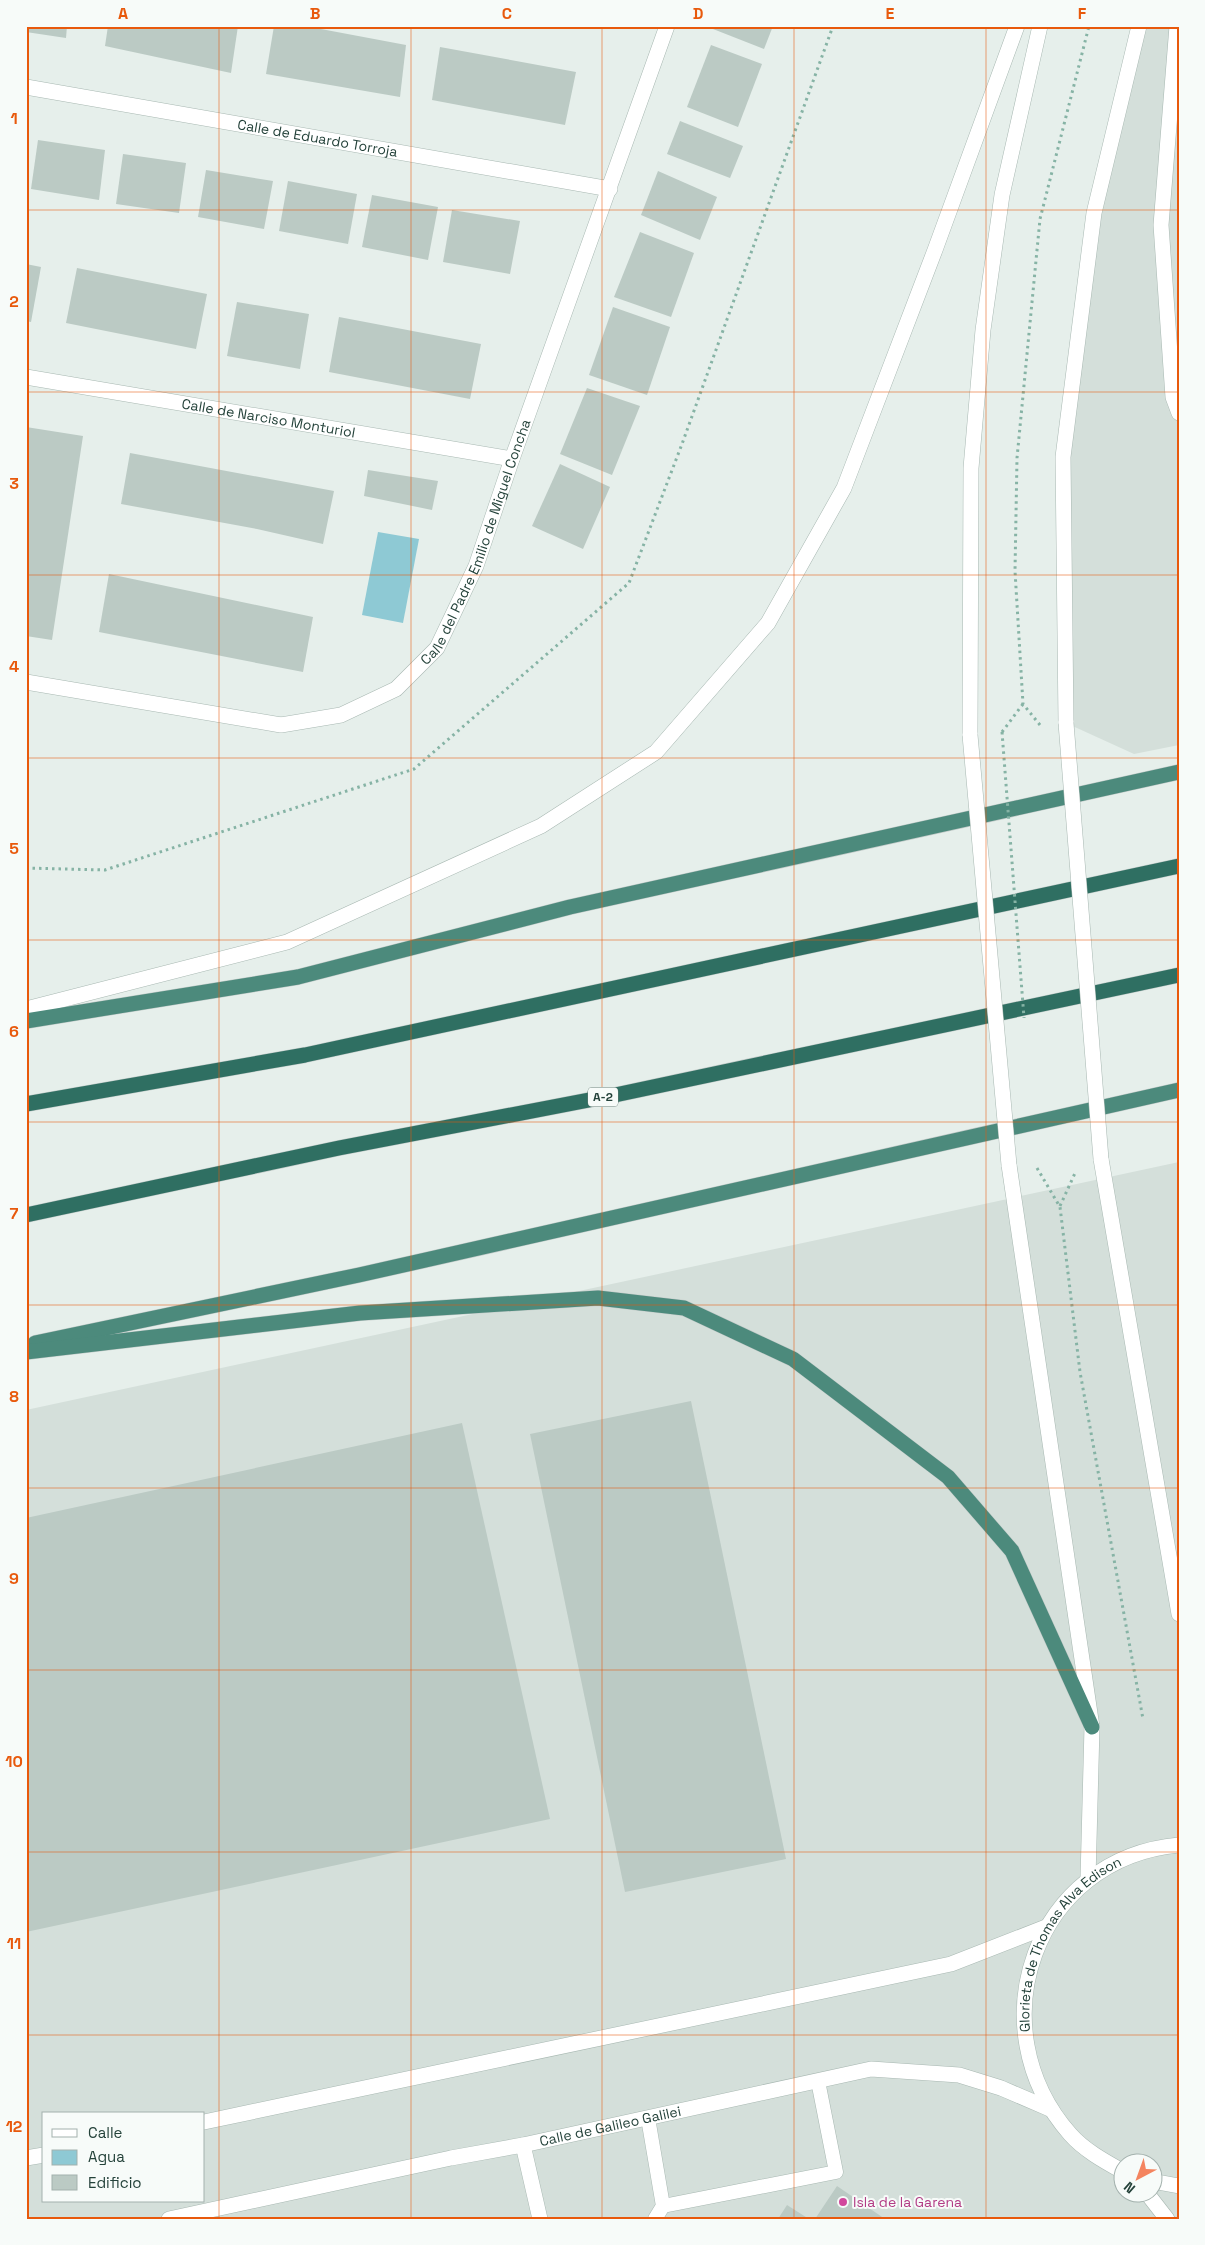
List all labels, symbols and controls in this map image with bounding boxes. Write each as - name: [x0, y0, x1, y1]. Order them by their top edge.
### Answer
- text: A: [118, 3, 128, 24]
- text: B: [310, 3, 320, 24]
- text: C: [502, 3, 512, 24]
- text: D: [693, 3, 703, 24]
- text: E: [886, 3, 895, 24]
- text: F: [1078, 3, 1087, 24]
- text: 1: [10, 108, 18, 129]
- street label: Calle de Eduardo Torroja: [236, 115, 399, 161]
- text: 2: [9, 291, 19, 312]
- street label: Calle de Narciso Monturiol: [180, 394, 357, 441]
- street label: Calle del Padre Emilio de Miguel Concha: [416, 417, 535, 669]
- text: 3: [9, 473, 19, 494]
- text: 4: [9, 656, 19, 677]
- text: 5: [9, 838, 19, 859]
- text: 6: [9, 1021, 19, 1042]
- road number: A-2: [588, 1088, 618, 1106]
- text: 7: [10, 1203, 19, 1224]
- text: 8: [9, 1386, 19, 1407]
- text: 9: [9, 1568, 19, 1589]
- text: 10: [5, 1751, 23, 1772]
- street label: Glorieta de Thomas Alva Edison: [1015, 1852, 1124, 2033]
- text: 11: [7, 1933, 21, 1954]
- street label: Calle de Galileo Galilei: [538, 2102, 683, 2150]
- legend: [42, 2112, 205, 2202]
- text: 12: [6, 2116, 22, 2137]
- text: Calle: [88, 2123, 123, 2142]
- text: Agua: [88, 2147, 125, 2166]
- north arrow: [1112, 2152, 1162, 2202]
- text: Edificio: [88, 2173, 142, 2192]
- text: N: [1120, 2178, 1139, 2198]
- place label: Isla de la Garena: [853, 2193, 962, 2211]
- marker: Isla de la Garena: [837, 2196, 849, 2208]

